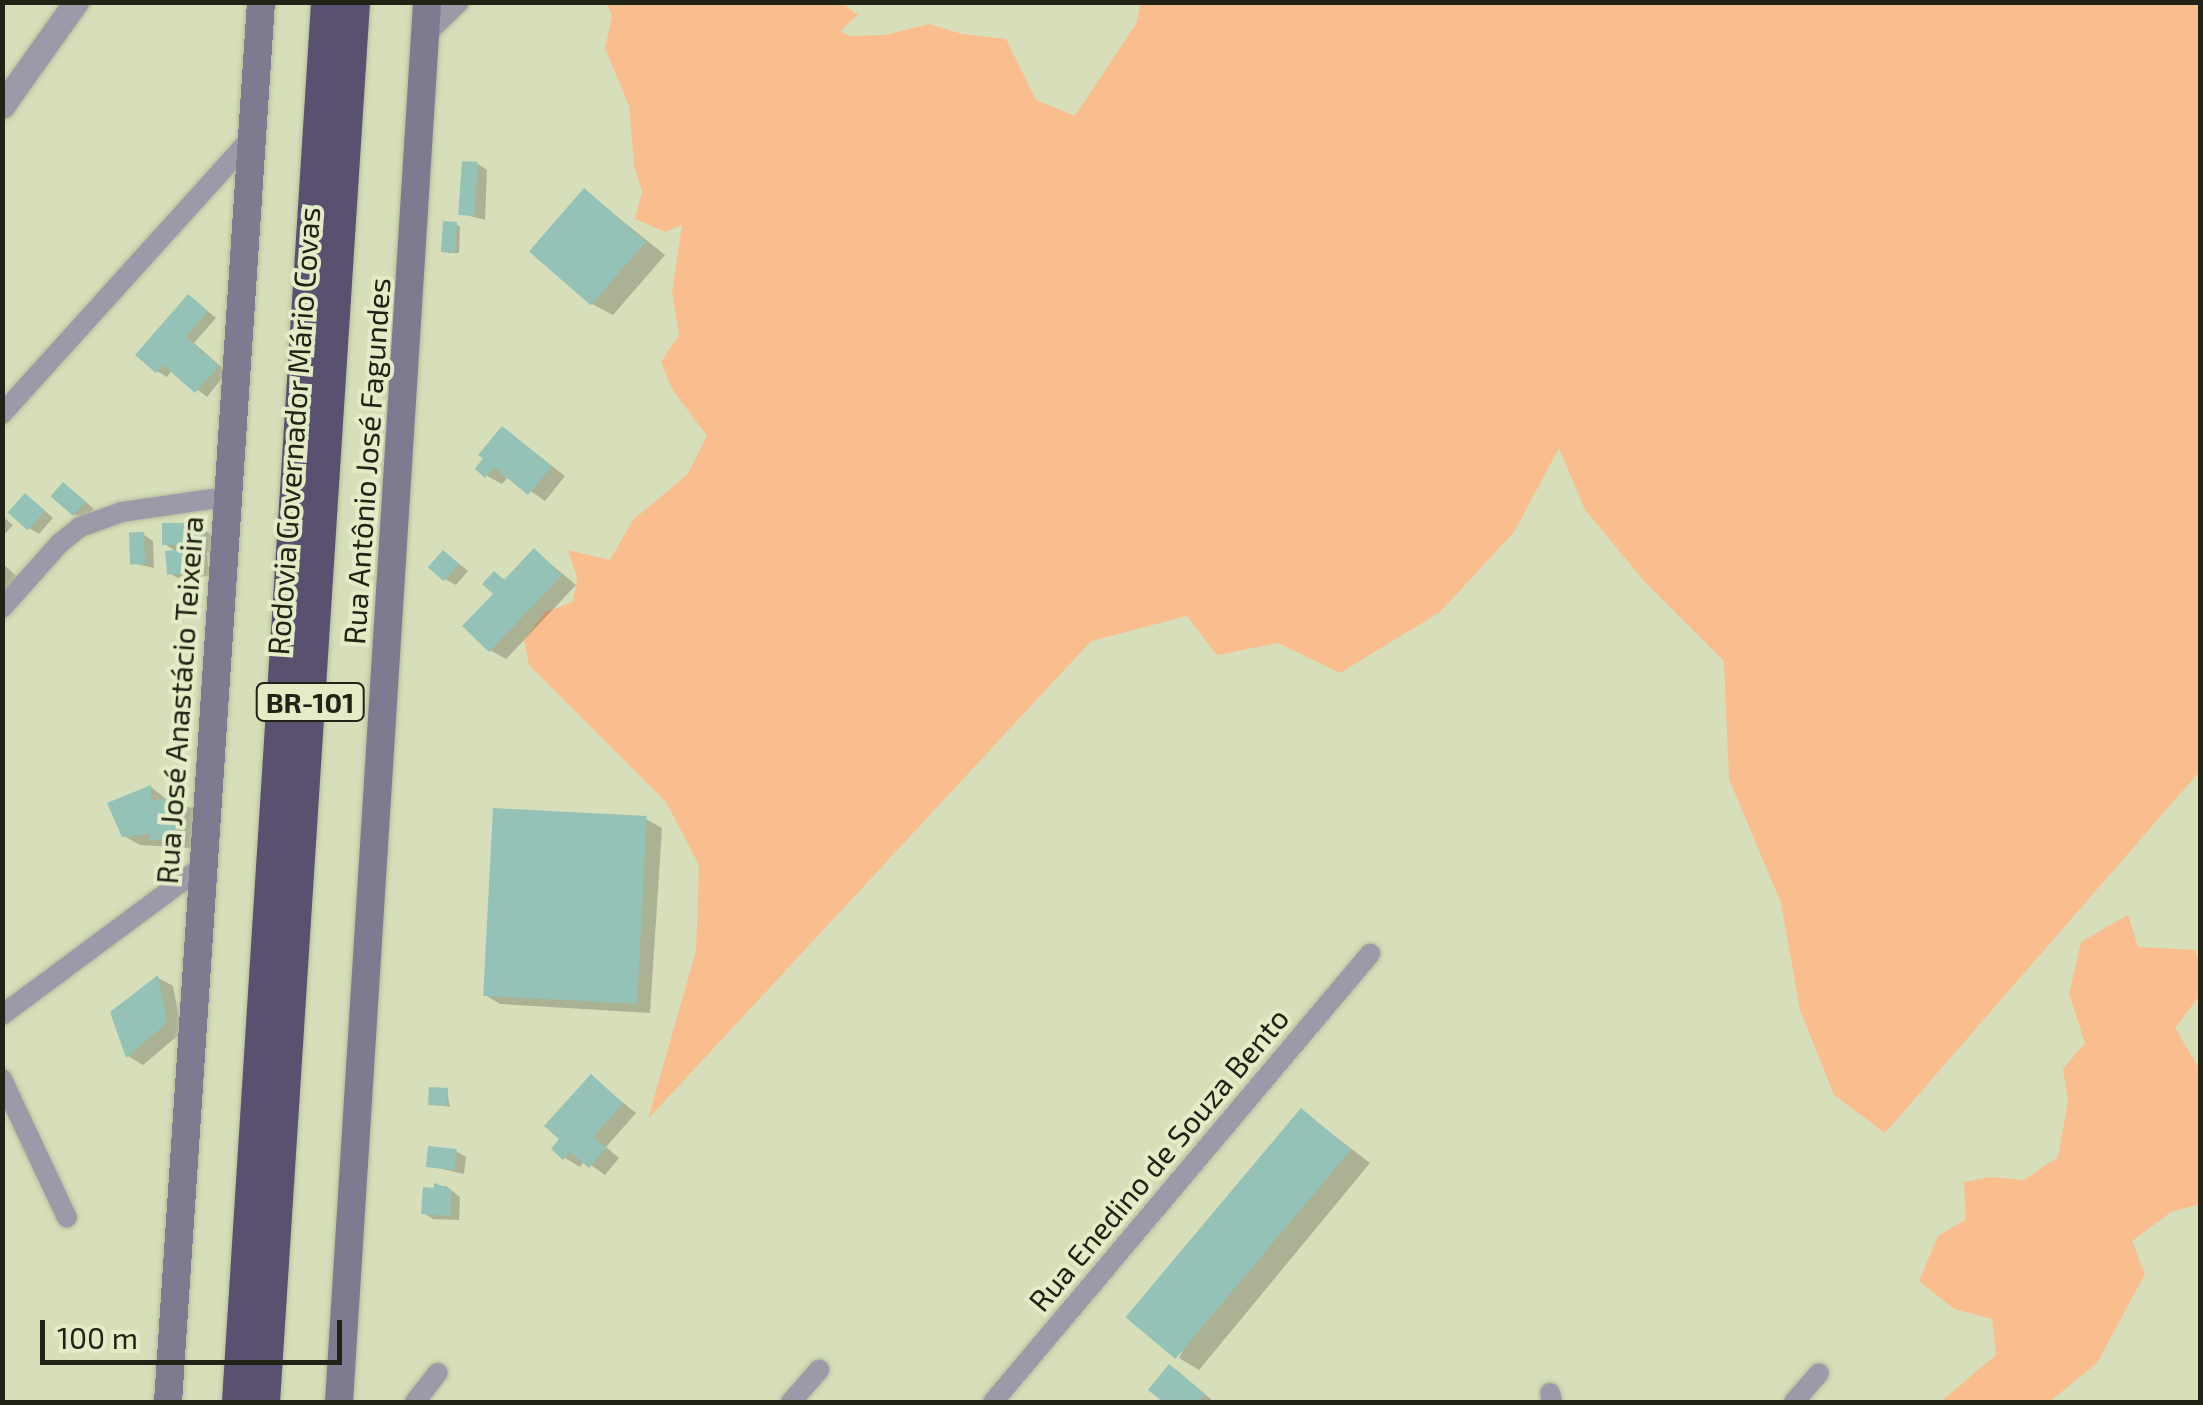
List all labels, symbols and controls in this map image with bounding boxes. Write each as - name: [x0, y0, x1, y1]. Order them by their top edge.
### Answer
- street label: Rodovia Governador Mário Covas: [259, 205, 327, 657]
- street label: Rua Antônio José Fagundes: [335, 276, 397, 646]
- street label: Rua José Anastácio Teixeira: [148, 514, 210, 886]
- road number: BR-101: [255, 679, 365, 725]
- street label: Rua Enedino de Souza Bento: [1020, 1000, 1296, 1318]
- scale bar: [45, 1300, 348, 1362]
- text: 100 m: [57, 1319, 138, 1355]

